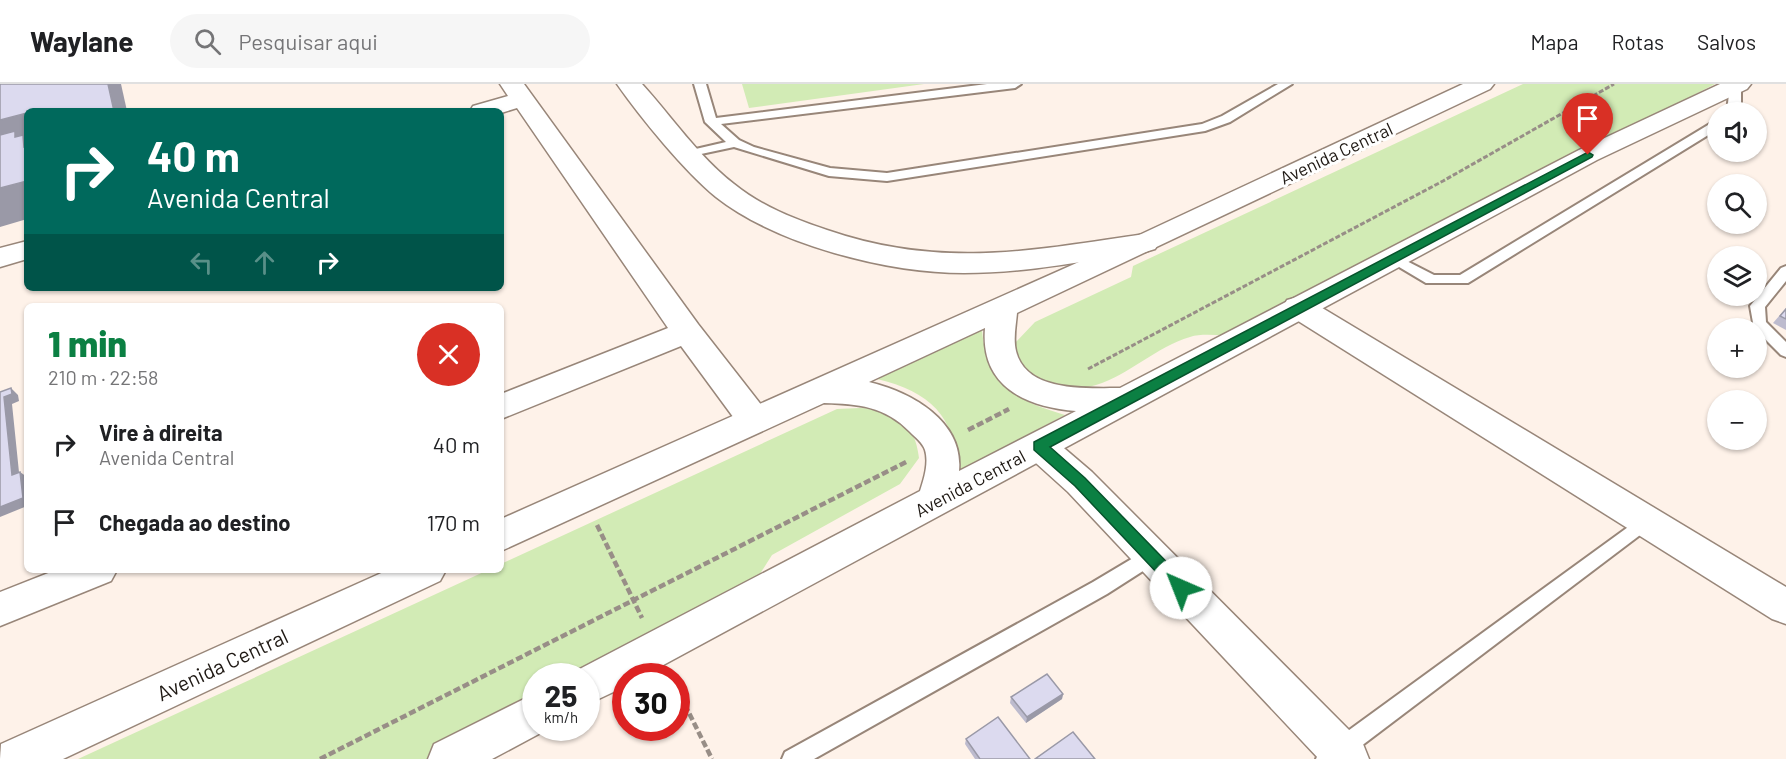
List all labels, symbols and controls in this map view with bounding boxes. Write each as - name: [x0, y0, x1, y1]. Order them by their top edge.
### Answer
- search box: [170, 14, 590, 68]
- text: Waylane: [30, 24, 134, 58]
- icon: search: [191, 25, 224, 58]
- text: Pesquisar aqui: [239, 28, 378, 54]
- text: Mapa: [1530, 29, 1578, 54]
- text: Rotas: [1611, 29, 1664, 54]
- text: Salvos: [1697, 29, 1756, 54]
- pin: [1562, 93, 1613, 155]
- icon: arrive: [1571, 102, 1604, 135]
- map controls: [1707, 102, 1767, 450]
- button: sound: [1707, 102, 1767, 162]
- street label: Avenida Central: [1276, 117, 1396, 189]
- text: 40 m: [147, 130, 240, 180]
- icon: right: [48, 132, 126, 210]
- button: search: [1707, 174, 1767, 234]
- text: Avenida Central: [147, 181, 330, 213]
- icon: left: [185, 246, 218, 279]
- icon: ahead: [248, 246, 281, 279]
- icon: right: [311, 246, 344, 279]
- button: layers: [1707, 246, 1767, 306]
- button: +: [1707, 318, 1767, 378]
- text: 1 min: [48, 321, 127, 364]
- button: close: [417, 323, 480, 386]
- text: 210 m · 22:58: [48, 365, 158, 389]
- button: −: [1707, 390, 1767, 450]
- text: Vire à direita: [99, 419, 223, 445]
- icon: right: [48, 428, 81, 461]
- text: 40 m: [433, 431, 480, 457]
- text: Avenida Central: [99, 445, 234, 469]
- street label: Avenida Central: [911, 445, 1029, 521]
- icon: arrive: [48, 506, 81, 539]
- text: Chegada ao destino: [99, 509, 290, 535]
- text: 170 m: [427, 509, 480, 535]
- position arrow: [1149, 556, 1213, 620]
- street label: Avenida Central: [152, 623, 292, 705]
- speed limit sign: 30: [612, 663, 690, 741]
- text: 25: [545, 677, 577, 713]
- text: km/h: [544, 708, 578, 726]

